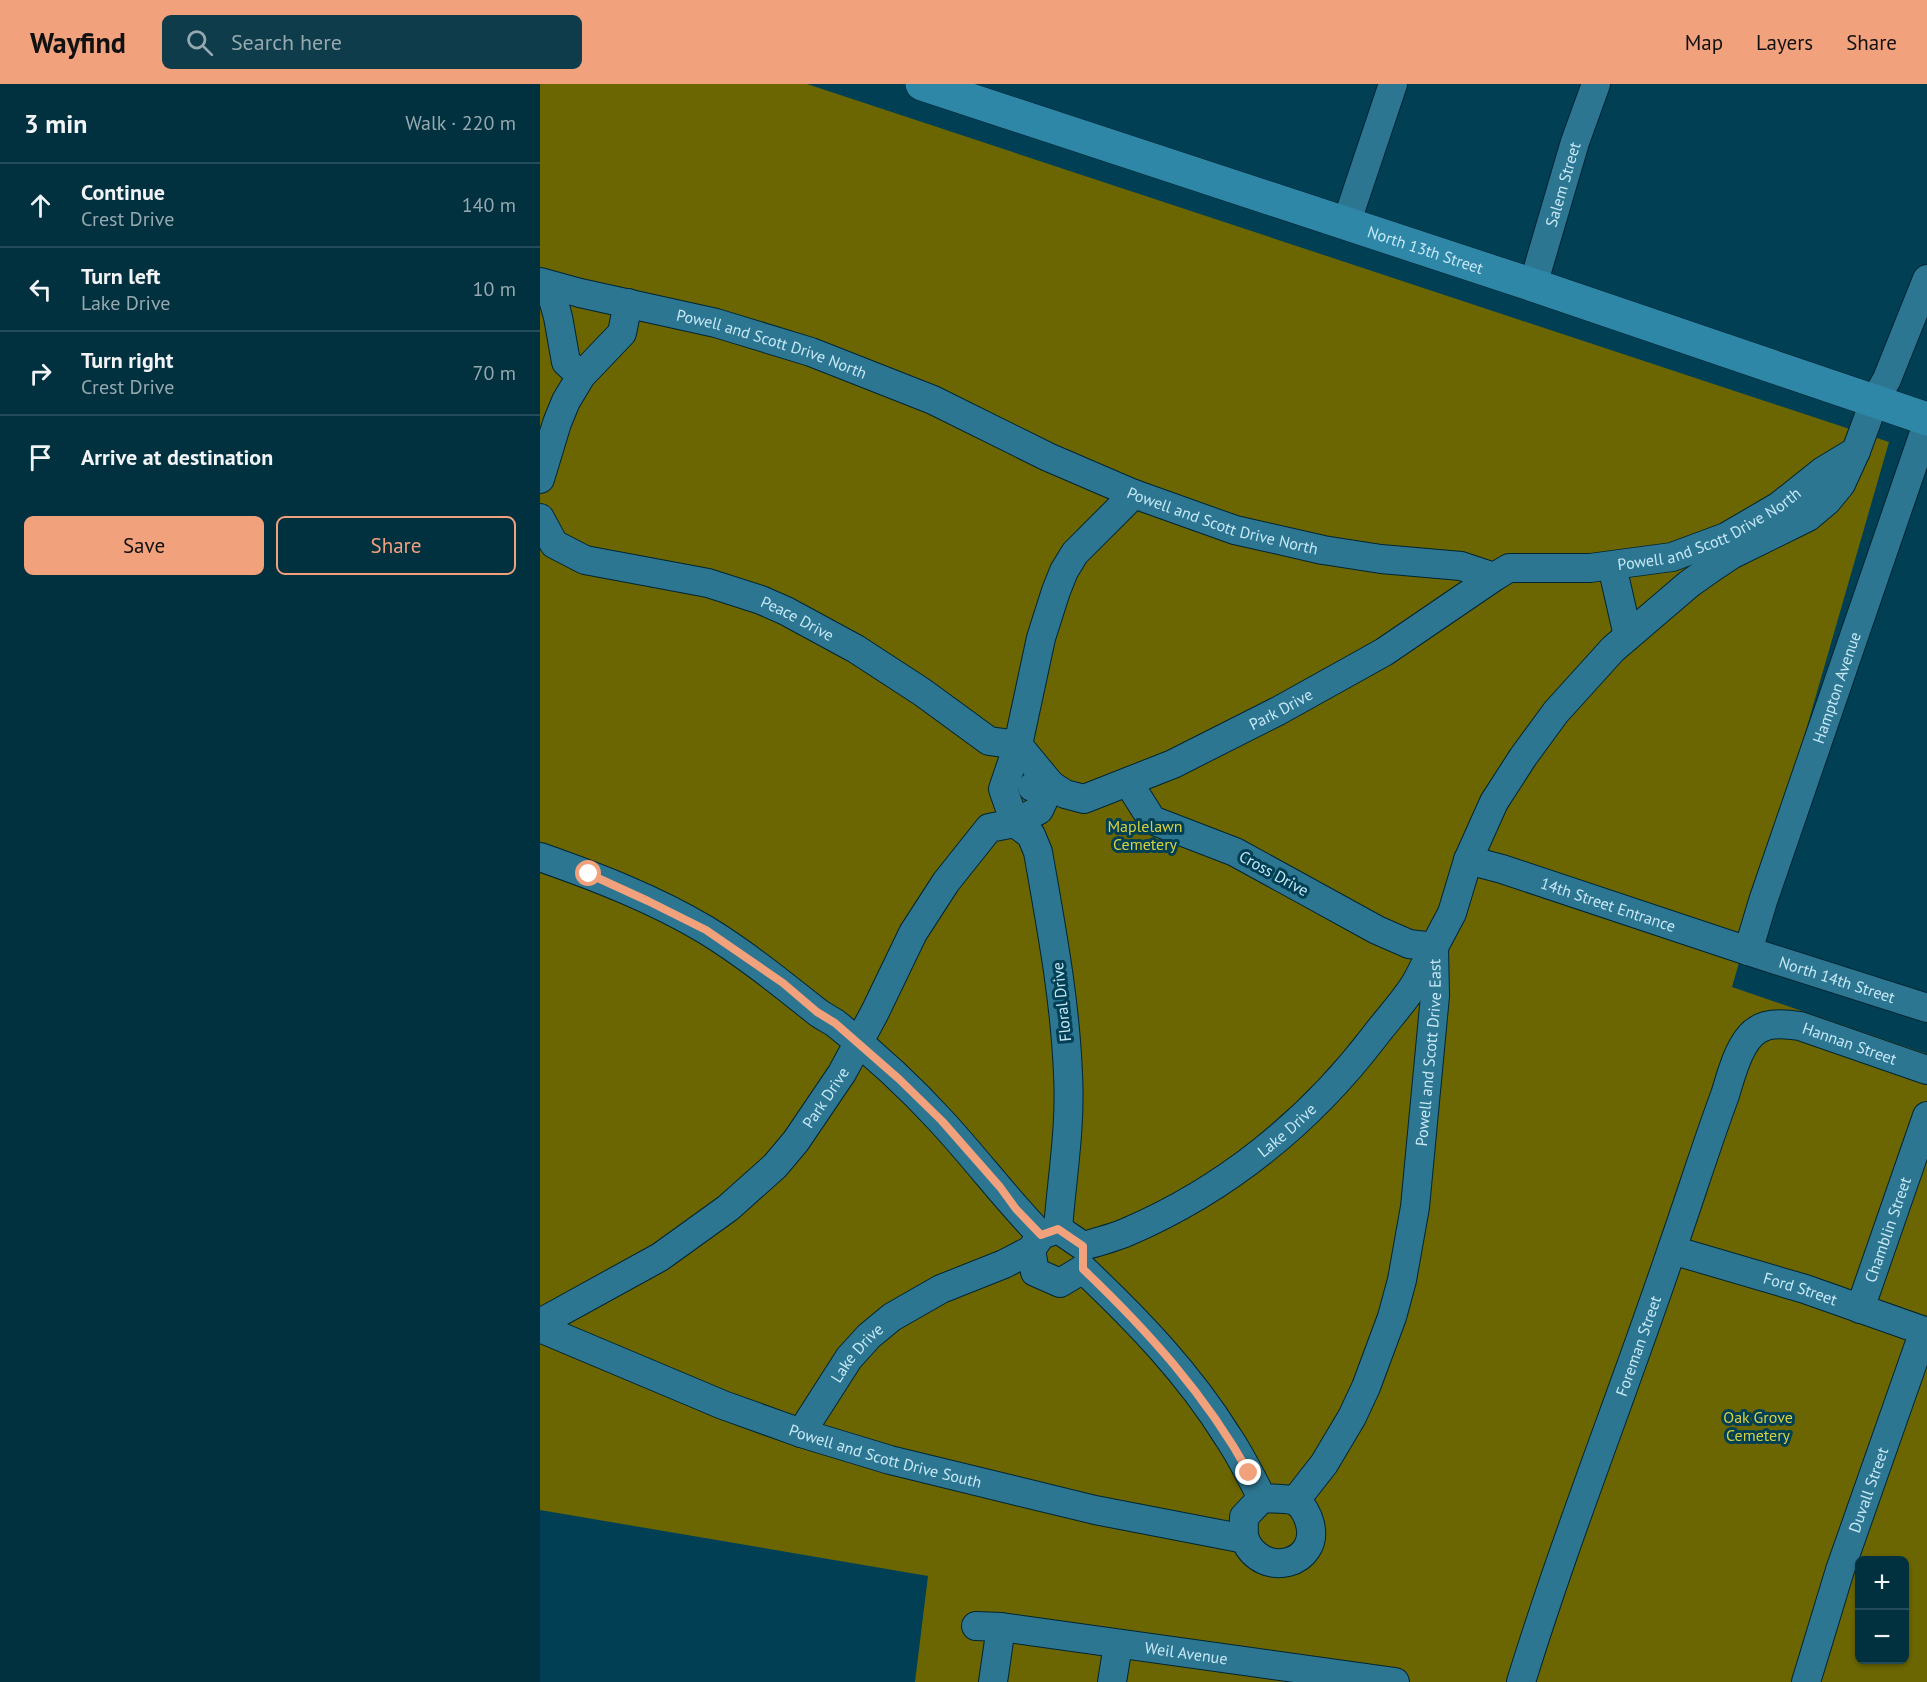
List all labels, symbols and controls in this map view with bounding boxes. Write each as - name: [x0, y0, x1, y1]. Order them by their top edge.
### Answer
- search box: [162, 15, 582, 69]
- text: Wayfind: [30, 24, 126, 61]
- icon: search: [183, 26, 216, 59]
- text: Search here: [231, 28, 342, 56]
- text: Map: [1685, 29, 1723, 56]
- text: Layers: [1756, 29, 1813, 56]
- text: Share: [1846, 29, 1897, 56]
- text: 3 min: [24, 107, 87, 140]
- text: Walk · 220 m: [405, 110, 516, 136]
- street label: Salem Street: [1541, 139, 1585, 229]
- text: Continue: [81, 178, 165, 206]
- icon: ahead: [24, 189, 57, 222]
- text: 140 m: [462, 192, 516, 218]
- text: Crest Drive: [81, 206, 174, 232]
- street label: North 13th Street: [1365, 221, 1486, 278]
- text: Turn left: [81, 262, 161, 290]
- icon: left: [24, 273, 57, 306]
- text: 10 m: [473, 276, 516, 302]
- text: Lake Drive: [81, 290, 171, 316]
- street label: Powell and Scott Drive North: [675, 305, 870, 383]
- text: Turn right: [81, 346, 173, 374]
- icon: right: [24, 357, 57, 390]
- text: 70 m: [473, 360, 516, 386]
- text: Crest Drive: [81, 374, 174, 400]
- icon: arrive: [24, 441, 57, 474]
- text: Arrive at destination: [81, 443, 273, 471]
- street label: Powell and Scott Drive North: [1124, 482, 1320, 559]
- street label: Powell and Scott Drive North: [1616, 483, 1805, 574]
- button: Save: [24, 516, 264, 575]
- button: Share: [276, 516, 516, 575]
- street label: Peace Drive: [758, 591, 838, 645]
- street label: Hampton Avenue: [1808, 629, 1865, 746]
- street label: Park Drive: [1246, 684, 1316, 734]
- park label: Maplelawn Cemetery: [1107, 816, 1183, 854]
- street label: Cross Drive: [1236, 846, 1312, 900]
- route start: [575, 860, 601, 886]
- street label: 14th Street Entrance: [1538, 873, 1678, 936]
- street label: North 14th Street: [1777, 952, 1898, 1007]
- street label: Powell and Scott Drive East: [1411, 958, 1445, 1147]
- street label: Floral Drive: [1047, 961, 1075, 1043]
- street label: Hannan Street: [1800, 1018, 1900, 1069]
- street label: Park Drive: [798, 1064, 853, 1132]
- street label: Lake Drive: [1253, 1099, 1320, 1161]
- street label: Chamblin Street: [1860, 1174, 1915, 1285]
- street label: Ford Street: [1761, 1267, 1840, 1310]
- street label: Foreman Street: [1611, 1292, 1665, 1399]
- street label: Lake Drive: [826, 1319, 887, 1386]
- park label: Oak Grove Cemetery: [1723, 1407, 1793, 1445]
- street label: Powell and Scott Drive South: [786, 1420, 984, 1492]
- street label: Duvall Street: [1844, 1444, 1893, 1535]
- route end: [1235, 1459, 1261, 1485]
- map controls: [1855, 1556, 1909, 1664]
- button: +: [1855, 1556, 1909, 1610]
- button: −: [1855, 1610, 1909, 1664]
- street label: Weil Avenue: [1143, 1637, 1229, 1669]

